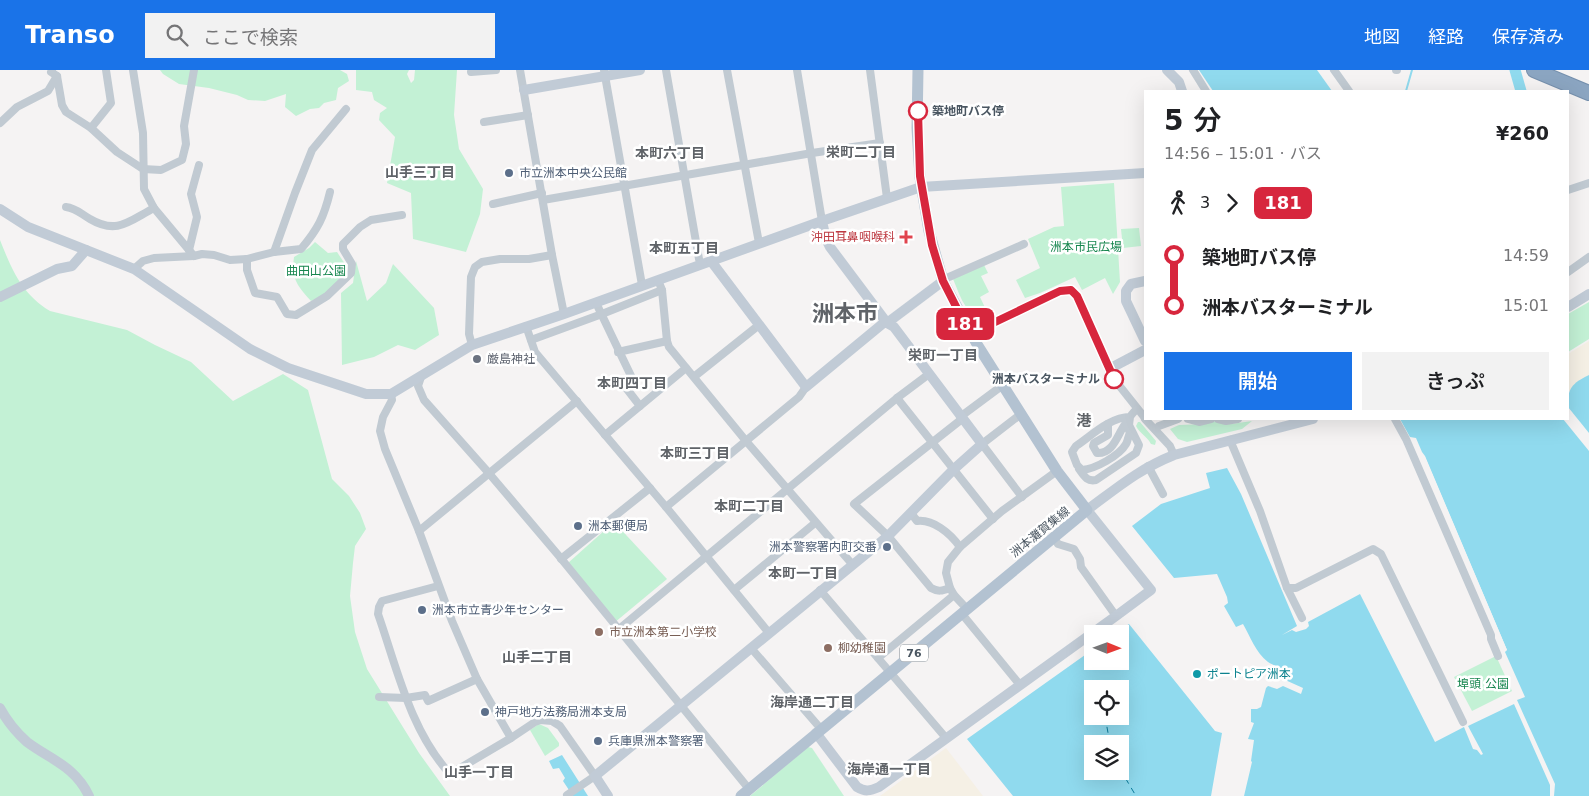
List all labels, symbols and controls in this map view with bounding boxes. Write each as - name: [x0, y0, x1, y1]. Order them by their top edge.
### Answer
- search box: [145, 13, 495, 58]
- text: Transo: [25, 21, 115, 49]
- icon: search: [163, 21, 191, 49]
- text: ここで検索: [203, 26, 298, 48]
- text: 地図: [1364, 26, 1400, 47]
- text: 経路: [1428, 26, 1464, 47]
- text: 保存済み: [1492, 26, 1564, 47]
- marker: 築地町バス停: [908, 101, 928, 121]
- place label: 築地町バス停: [932, 104, 1004, 118]
- text: 5 分: [1164, 104, 1221, 137]
- text: ¥260: [1496, 122, 1549, 144]
- district label: 栄町二丁目: [826, 144, 896, 160]
- text: 14:56 – 15:01 · バス: [1164, 144, 1322, 163]
- district label: 本町六丁目: [635, 145, 705, 161]
- district label: 山手三丁目: [385, 164, 455, 180]
- place label: 市立洲本中央公民館: [519, 166, 627, 180]
- marker: 市立洲本中央公民館: [503, 167, 515, 179]
- icon: walk: [1164, 189, 1192, 217]
- icon: forward: [1218, 189, 1246, 217]
- text: 181: [1264, 192, 1302, 213]
- text: 3: [1200, 193, 1210, 212]
- place label: 沖田耳鼻咽喉科: [811, 230, 895, 244]
- marker: 沖田耳鼻咽喉科: [899, 230, 913, 244]
- district label: 本町五丁目: [649, 240, 719, 256]
- park label: 洲本市民広場: [1050, 240, 1122, 254]
- text: 築地町バス停: [1202, 246, 1316, 268]
- text: 14:59: [1503, 246, 1549, 265]
- park label: 曲田山公園: [286, 264, 346, 278]
- text: 洲本バスターミナル: [1202, 296, 1373, 318]
- text: 15:01: [1503, 296, 1549, 315]
- district label: 洲本市: [812, 301, 878, 326]
- line badge: 181: [936, 308, 994, 340]
- text: 181: [946, 313, 984, 334]
- district label: 栄町一丁目: [908, 347, 978, 363]
- place label: 厳島神社: [487, 352, 535, 366]
- button: 開始: [1164, 352, 1352, 410]
- button: きっぷ: [1362, 352, 1549, 410]
- marker: 厳島神社: [471, 353, 483, 365]
- marker: 洲本バスターミナル: [1104, 369, 1124, 389]
- place label: 洲本バスターミナル: [992, 372, 1100, 386]
- district label: 本町四丁目: [597, 375, 667, 391]
- district label: 港: [1076, 412, 1092, 430]
- district label: 本町三丁目: [660, 445, 730, 461]
- district label: 本町二丁目: [714, 498, 784, 514]
- street label: 洲本灘賀集線: [1008, 504, 1072, 560]
- place label: 洲本郵便局: [588, 519, 648, 533]
- marker: 洲本郵便局: [572, 520, 584, 532]
- place label: 洲本警察署内町交番: [769, 540, 877, 554]
- marker: 洲本警察署内町交番: [881, 541, 893, 553]
- district label: 本町一丁目: [768, 565, 838, 581]
- place label: 洲本市立青少年センター: [432, 603, 564, 617]
- marker: 洲本市立青少年センター: [416, 604, 428, 616]
- place label: 市立洲本第二小学校: [609, 625, 717, 639]
- north arrow: [1084, 625, 1129, 670]
- map controls: [1084, 625, 1129, 780]
- marker: 市立洲本第二小学校: [593, 626, 605, 638]
- place label: 柳幼稚園: [838, 641, 886, 655]
- marker: 柳幼稚園: [822, 642, 834, 654]
- road number: 76: [900, 644, 928, 662]
- district label: 山手二丁目: [502, 649, 572, 665]
- place label: ポートピア洲本: [1207, 667, 1291, 681]
- marker: ポートピア洲本: [1191, 668, 1203, 680]
- park label: 埠頭 公園: [1457, 677, 1509, 691]
- button: locate: [1084, 680, 1129, 725]
- district label: 海岸通二丁目: [770, 694, 854, 710]
- place label: 神戸地方法務局洲本支局: [495, 705, 627, 719]
- marker: 神戸地方法務局洲本支局: [479, 706, 491, 718]
- place label: 兵庫県洲本警察署: [608, 734, 704, 748]
- marker: 兵庫県洲本警察署: [592, 735, 604, 747]
- button: layers: [1084, 735, 1129, 780]
- district label: 海岸通一丁目: [847, 761, 931, 777]
- district label: 山手一丁目: [444, 764, 514, 780]

